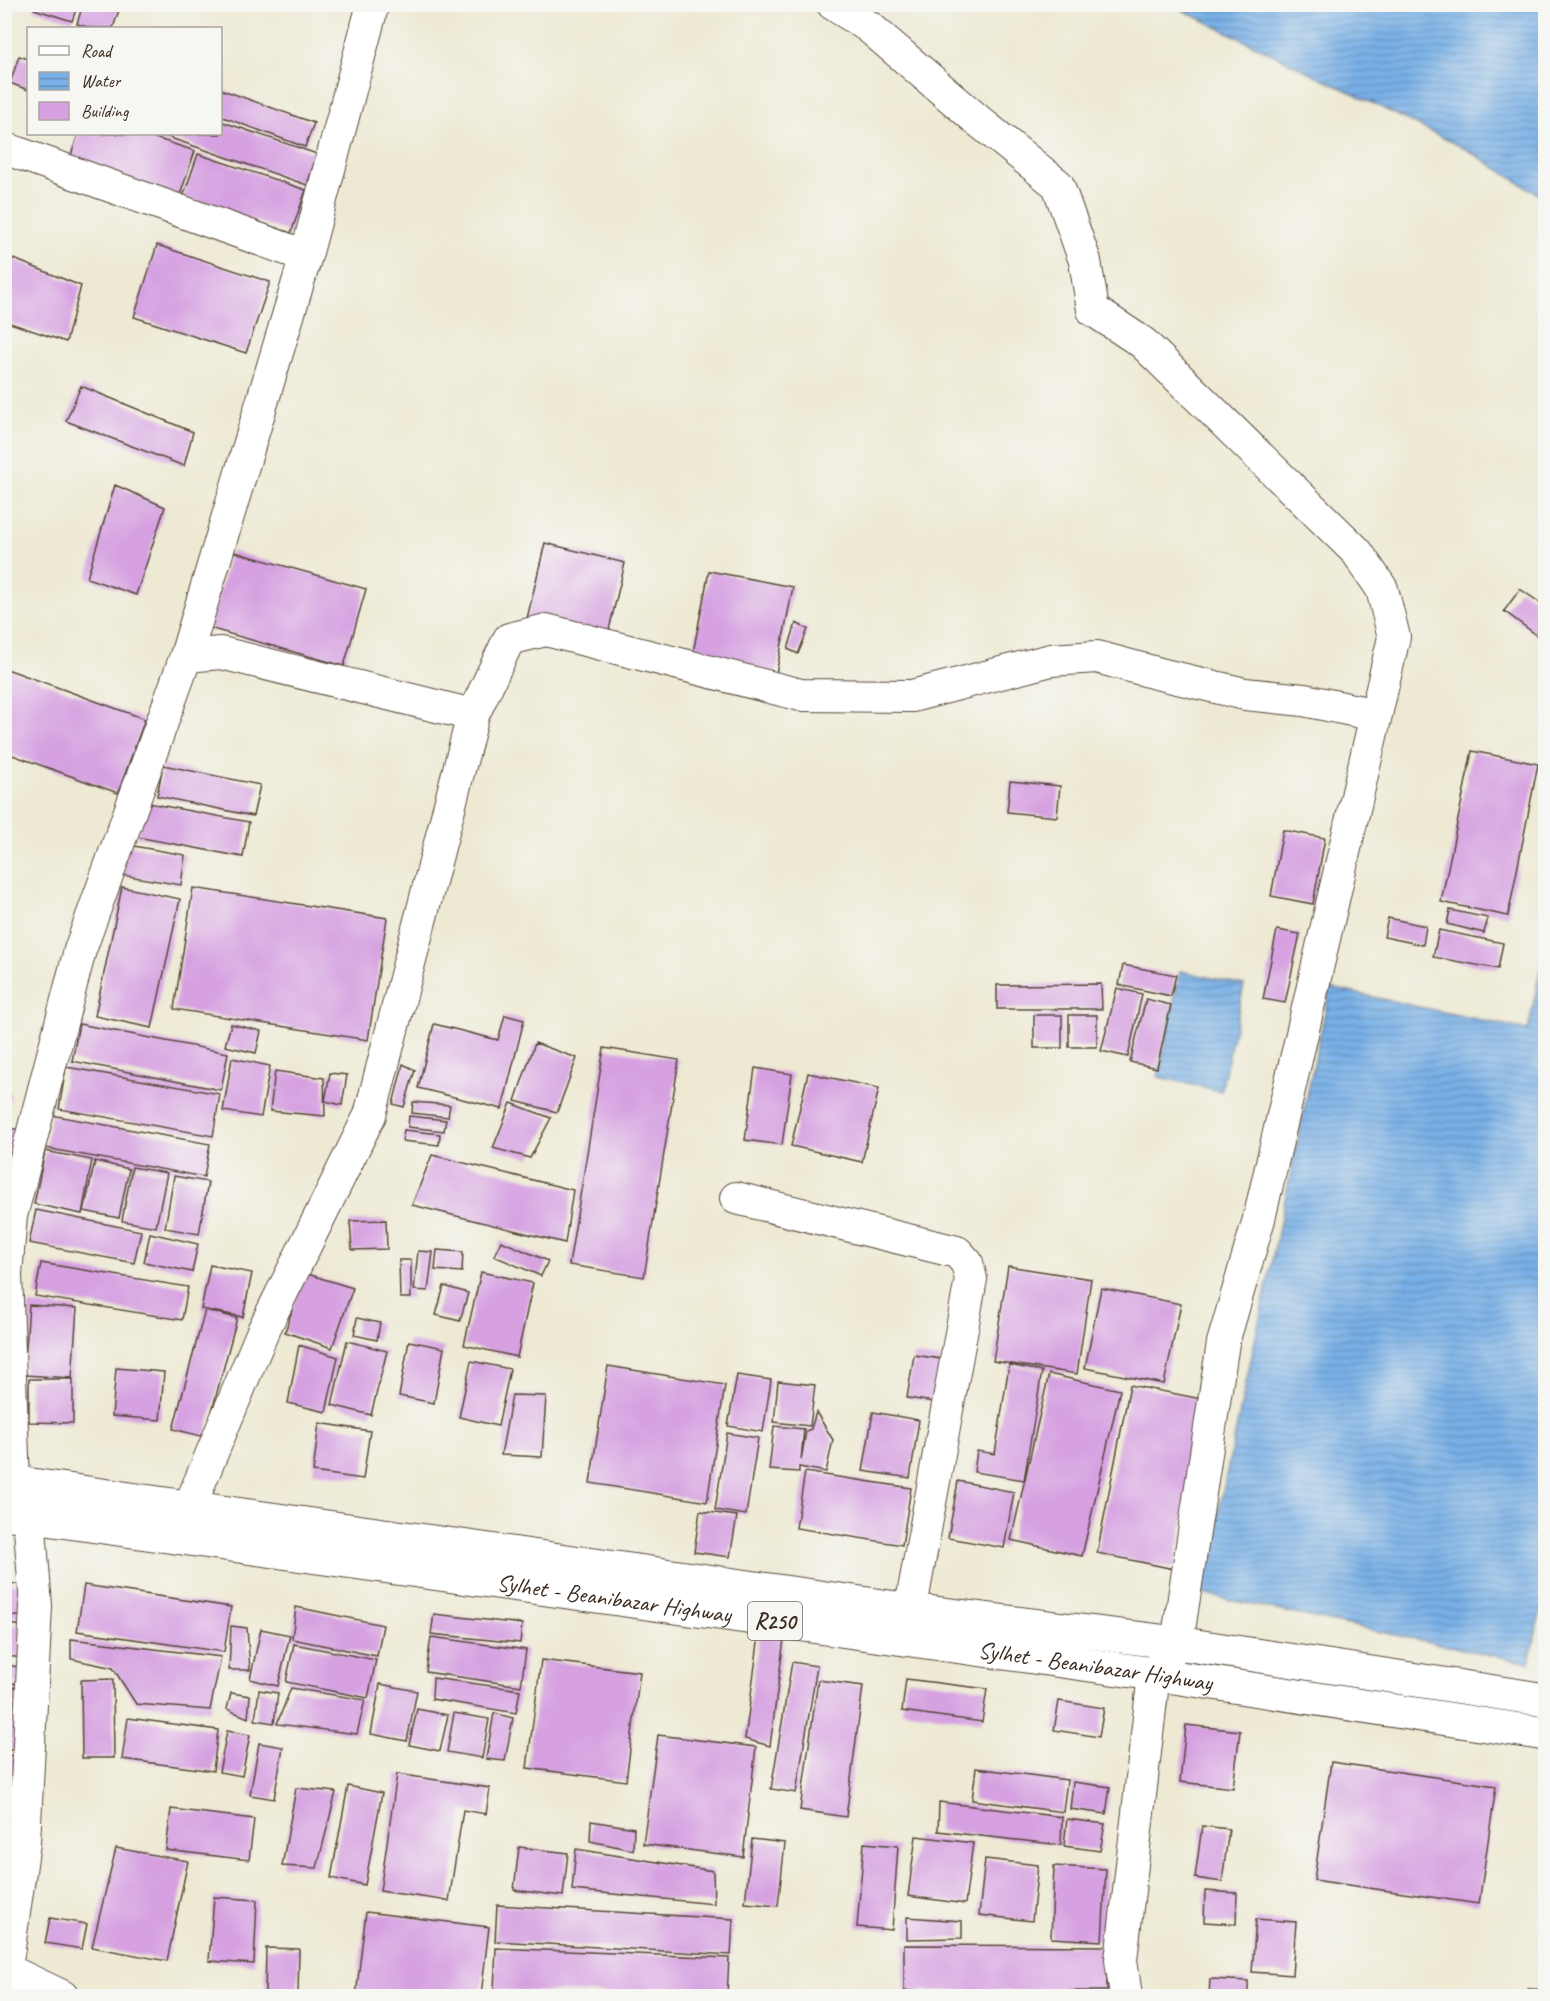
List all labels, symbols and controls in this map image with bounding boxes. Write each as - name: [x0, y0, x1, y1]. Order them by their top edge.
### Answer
- legend: [27, 27, 222, 135]
- text: Road: [81, 40, 114, 62]
- text: Water: [81, 70, 122, 92]
- text: Building: [81, 100, 130, 122]
- street label: Sylhet - Beanibazar Highway: [495, 1567, 735, 1630]
- road number: R250: [748, 1602, 802, 1640]
- street label: Sylhet - Beanibazar Highway: [976, 1635, 1216, 1698]

